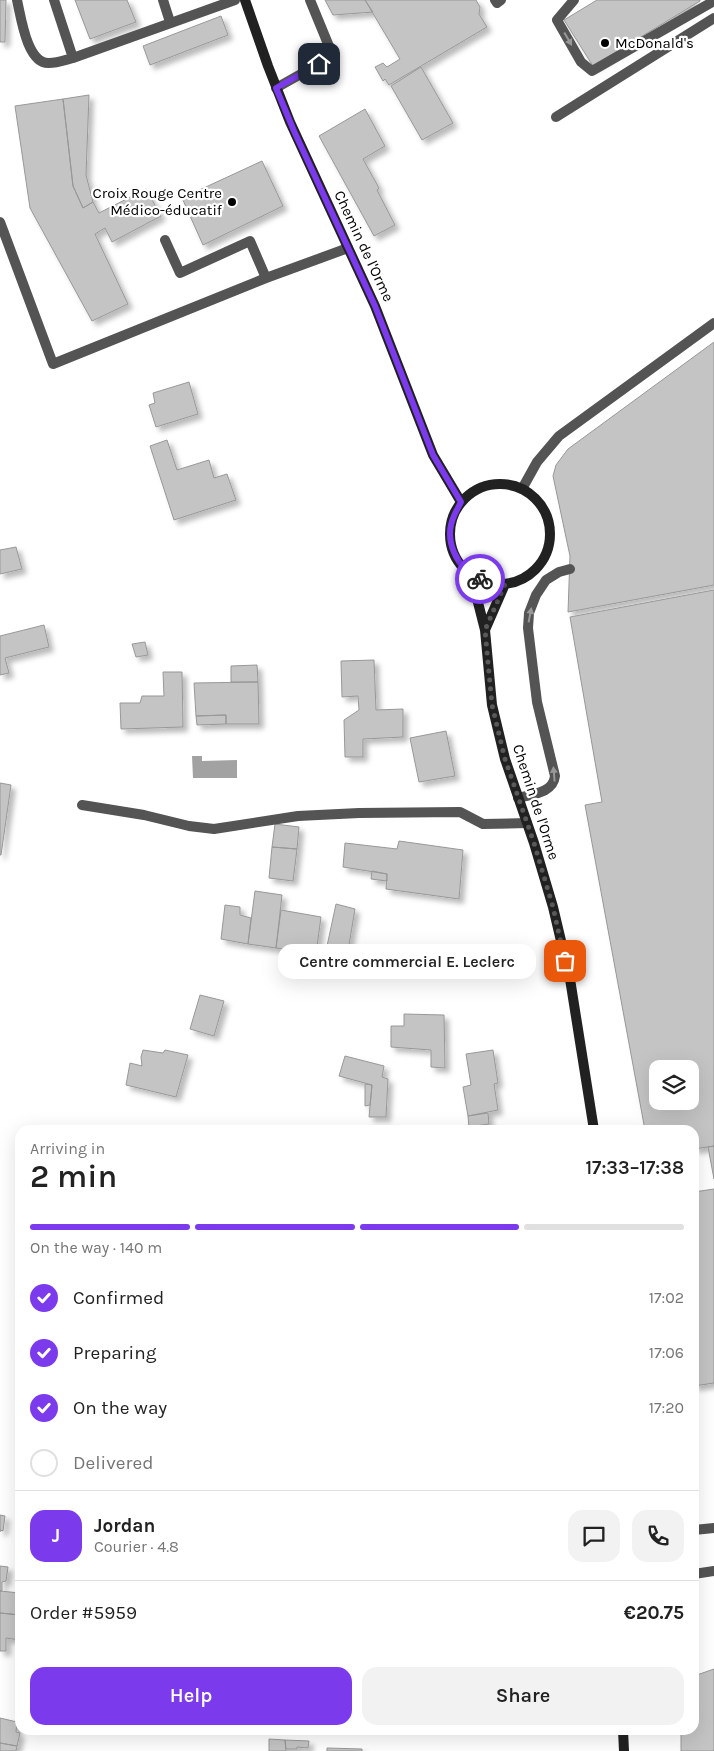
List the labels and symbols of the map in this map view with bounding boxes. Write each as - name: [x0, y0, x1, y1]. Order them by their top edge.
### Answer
- one-way arrow: [564, 32, 572, 47]
- place label: McDonald's: [615, 34, 694, 52]
- marker: McDonald's: [599, 37, 611, 49]
- pin: [298, 43, 340, 85]
- place label: Croix Rouge Centre Médico-éducatif: [93, 184, 223, 219]
- street label: Chemin de l'Orme: [330, 188, 398, 304]
- marker: Croix Rouge Centre Médico-éducatif: [226, 196, 238, 208]
- courier: [455, 554, 505, 604]
- one-way arrow: [527, 606, 535, 622]
- street label: Chemin de l'Orme: [509, 742, 563, 862]
- one-way arrow: [549, 766, 557, 782]
- pin: [544, 940, 586, 982]
- callout: Centre commercial E. Leclerc: [278, 944, 535, 978]

